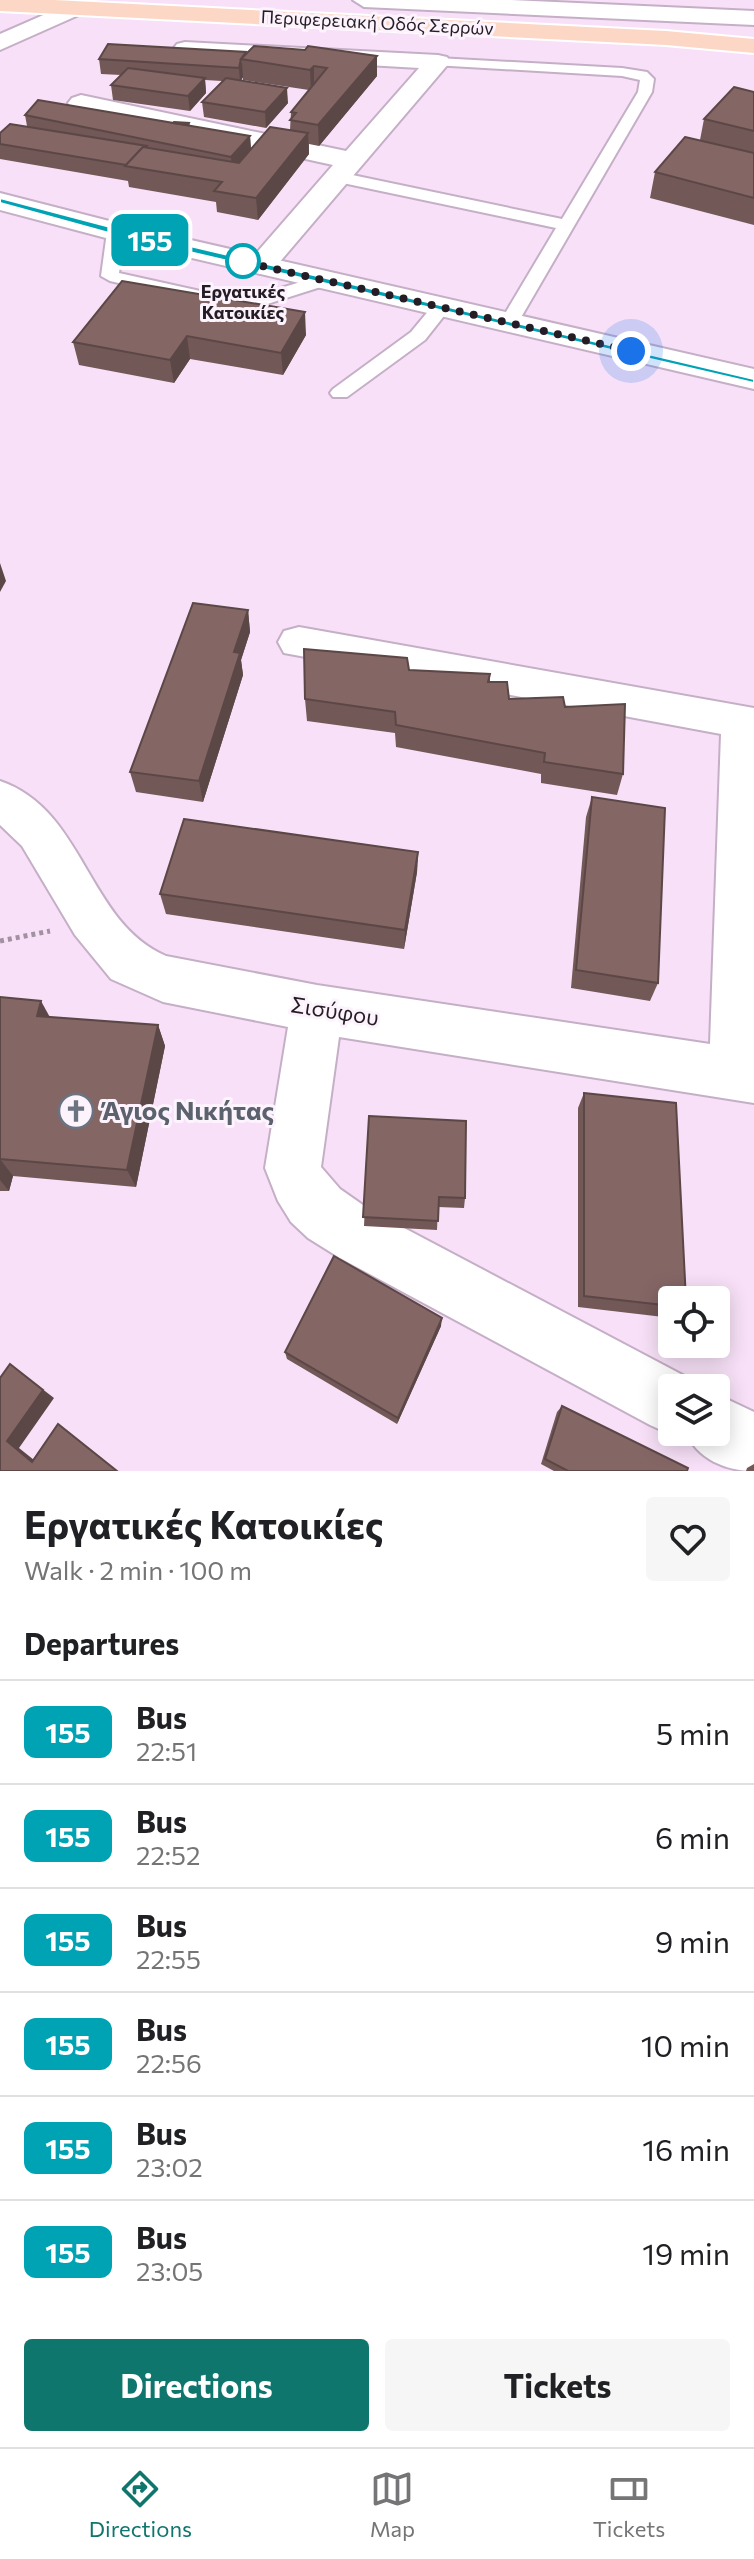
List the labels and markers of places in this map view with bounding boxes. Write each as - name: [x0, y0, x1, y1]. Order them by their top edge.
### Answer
- marker: Εργατικές Κατοικίες: [226, 244, 260, 278]
- place label: Εργατικές Κατοικίες: [201, 280, 285, 323]
- church icon: Άγιος Νικήτας: [57, 1092, 95, 1130]
- place label: Άγιος Νικήτας: [100, 1094, 274, 1125]

